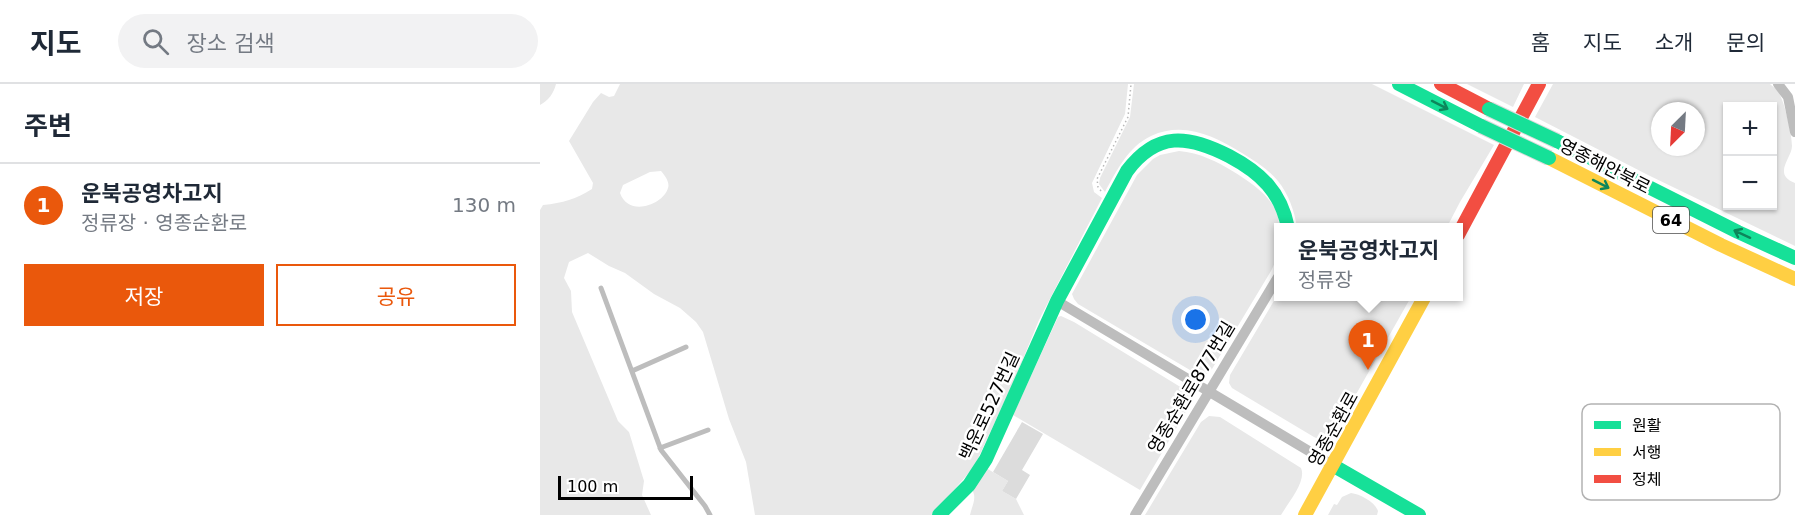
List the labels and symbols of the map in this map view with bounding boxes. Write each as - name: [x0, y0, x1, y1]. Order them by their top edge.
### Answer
- one-way arrow: [1431, 99, 1448, 111]
- north arrow: [1651, 102, 1705, 156]
- street label: 영종해안북로: [1556, 134, 1654, 198]
- one-way arrow: [1592, 179, 1610, 190]
- road number: 64: [1653, 207, 1689, 233]
- one-way arrow: [1734, 227, 1752, 239]
- your location: [1181, 305, 1210, 334]
- street label: 영종순환로877번길: [1143, 317, 1239, 457]
- pin: 1: [1348, 320, 1388, 370]
- street label: 백운로527번길: [955, 348, 1023, 464]
- street label: 영종순환로: [1304, 388, 1362, 470]
- legend: [1582, 404, 1780, 500]
- text: 원활: [1632, 416, 1662, 435]
- text: 서행: [1632, 443, 1661, 462]
- text: 정체: [1632, 470, 1661, 489]
- scale bar: [558, 473, 693, 500]

